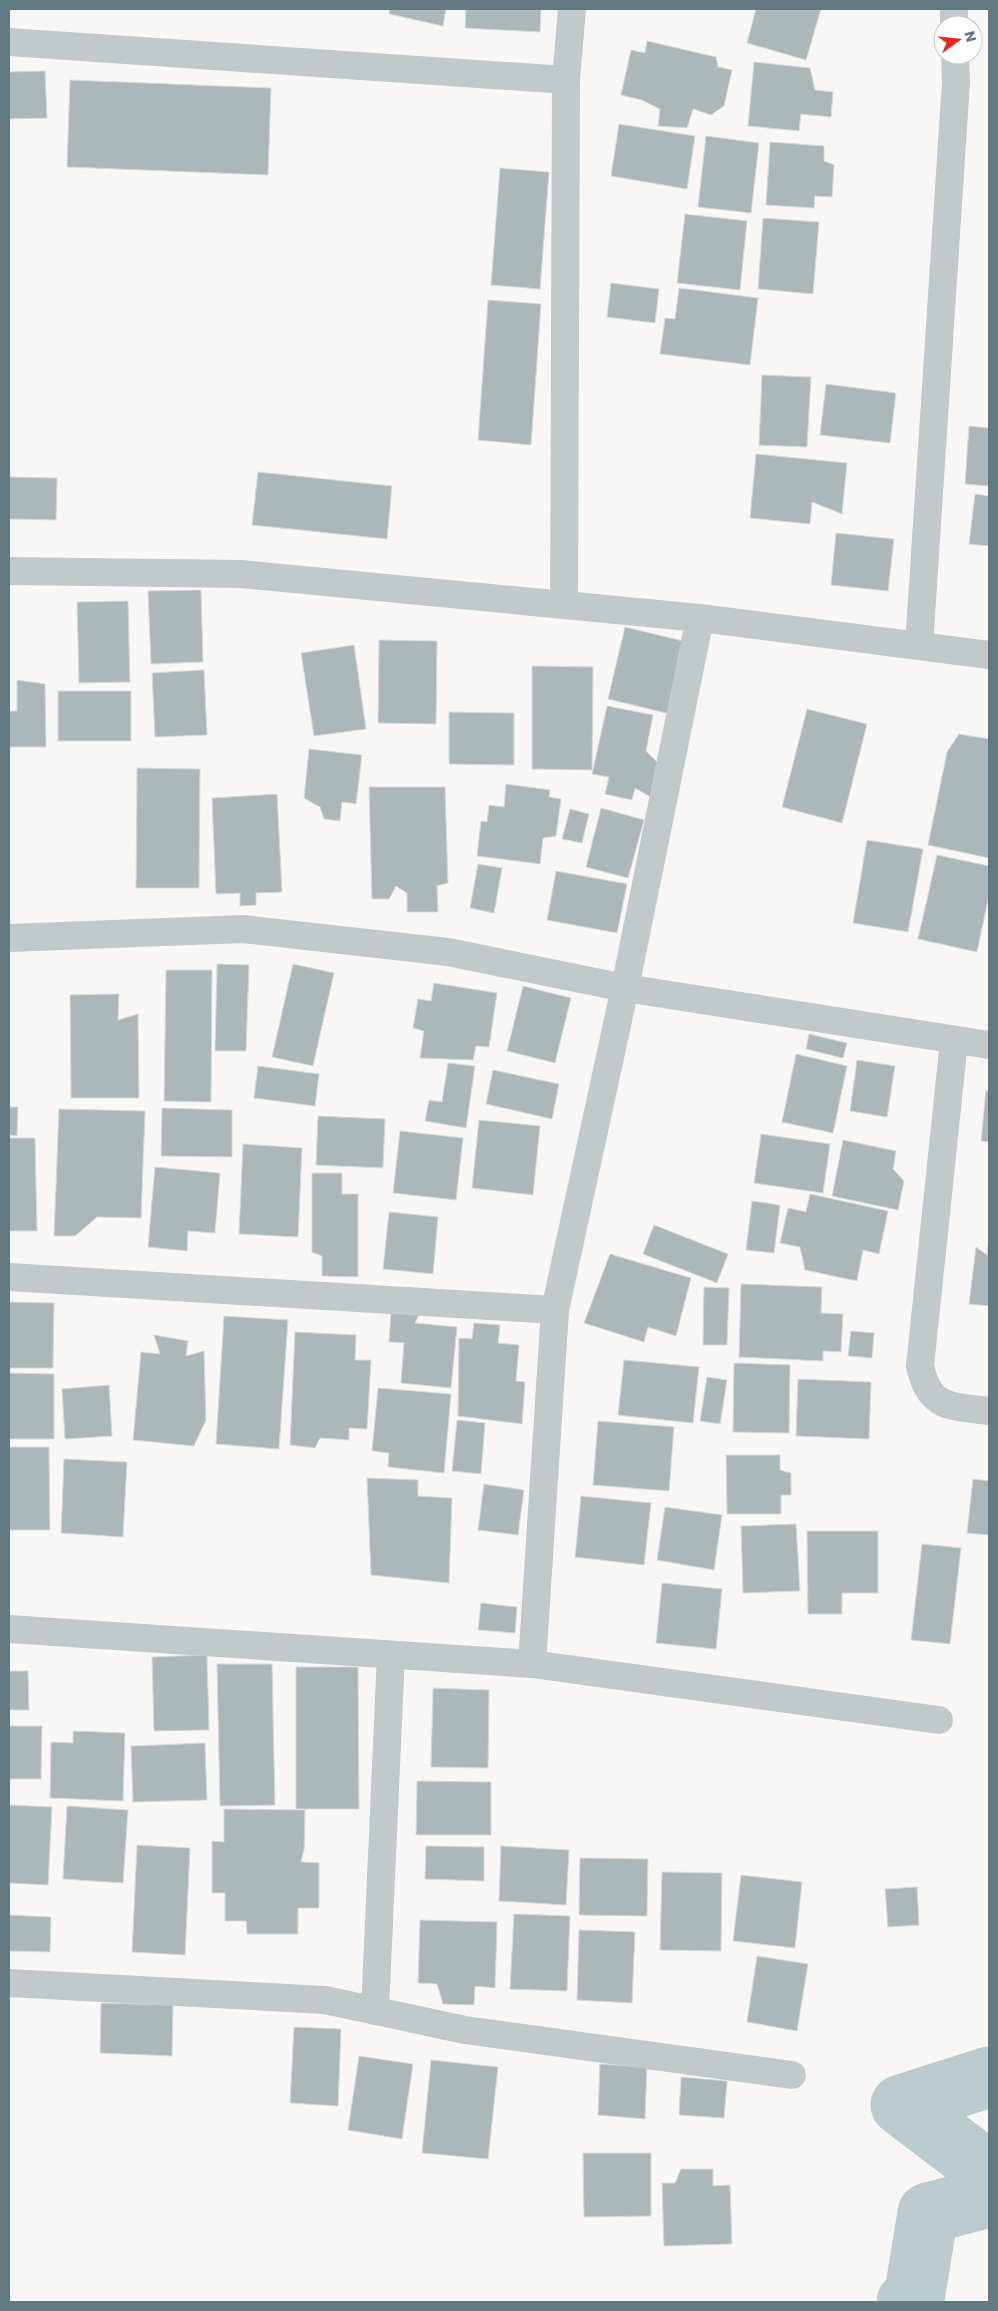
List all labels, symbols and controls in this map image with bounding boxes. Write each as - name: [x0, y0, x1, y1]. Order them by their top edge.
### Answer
- north arrow: [933, 15, 983, 65]
- text: N: [960, 29, 982, 44]

